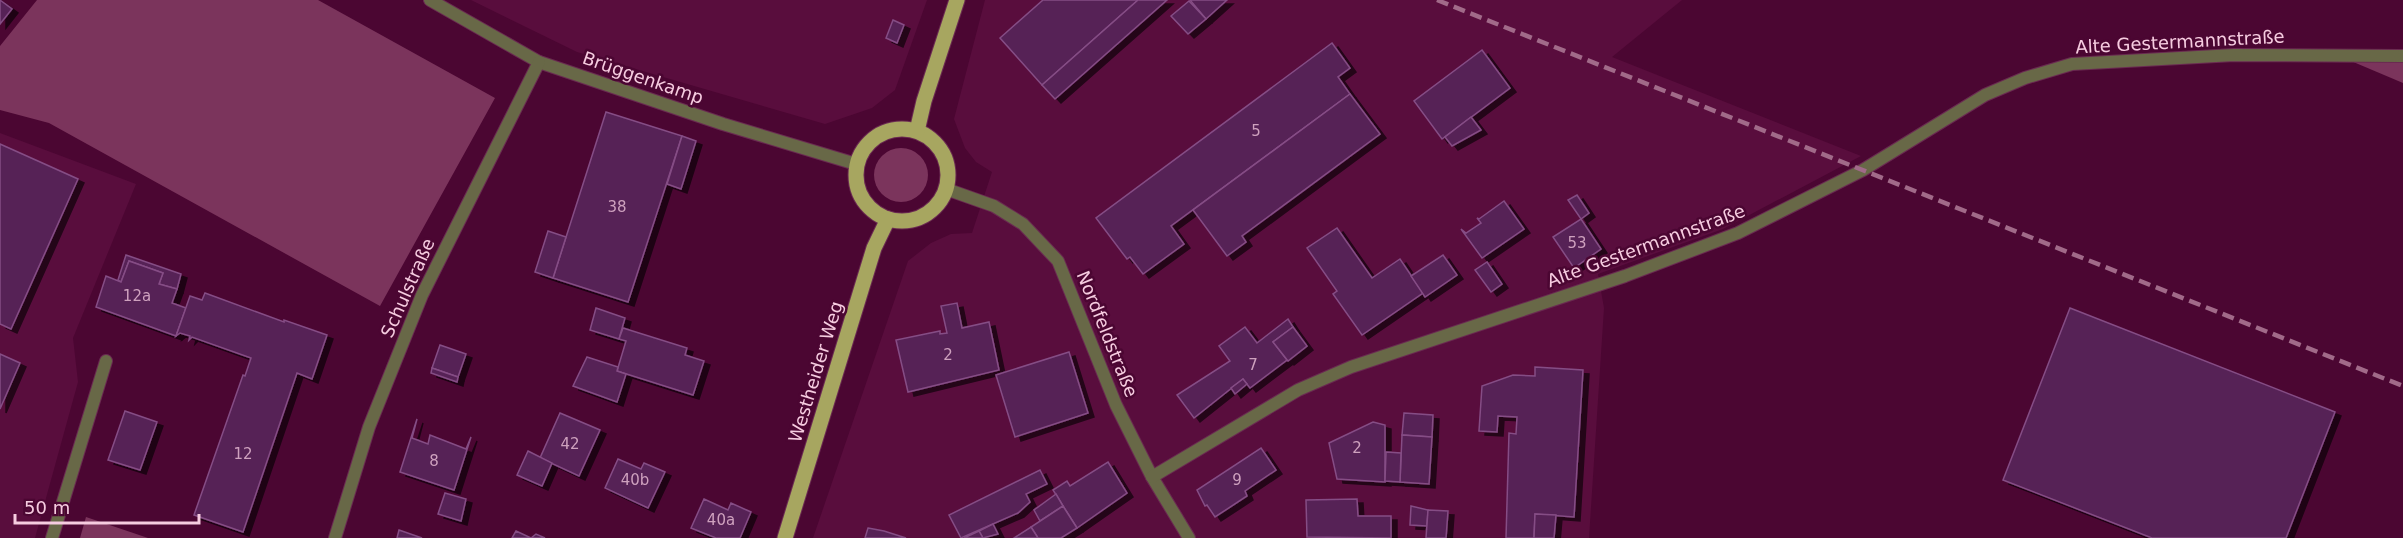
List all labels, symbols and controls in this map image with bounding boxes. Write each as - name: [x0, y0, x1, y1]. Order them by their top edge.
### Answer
- street label: Alte Gestermannstraße: [2075, 26, 2285, 57]
- street label: Brüggenkamp: [580, 47, 706, 108]
- house number: 5: [1251, 122, 1261, 140]
- house number: 38: [607, 198, 627, 216]
- street label: Alte Gestermannstraße: [1544, 200, 1748, 291]
- house number: 53: [1567, 234, 1587, 252]
- street label: Schulstraße: [376, 235, 439, 341]
- street label: Nordfeldstraße: [1073, 268, 1142, 400]
- house number: 12a: [123, 287, 151, 305]
- street label: Westheider Weg: [784, 299, 847, 445]
- house number: 2: [943, 346, 953, 364]
- house number: 7: [1248, 356, 1258, 374]
- house number: 42: [560, 435, 580, 453]
- house number: 2: [1352, 439, 1362, 457]
- house number: 12: [233, 445, 253, 463]
- house number: 8: [429, 452, 439, 470]
- house number: 40b: [621, 471, 649, 489]
- house number: 9: [1232, 471, 1242, 489]
- scale bar: [15, 487, 200, 525]
- text: 50 m: [24, 497, 70, 518]
- house number: 40a: [707, 511, 735, 529]

